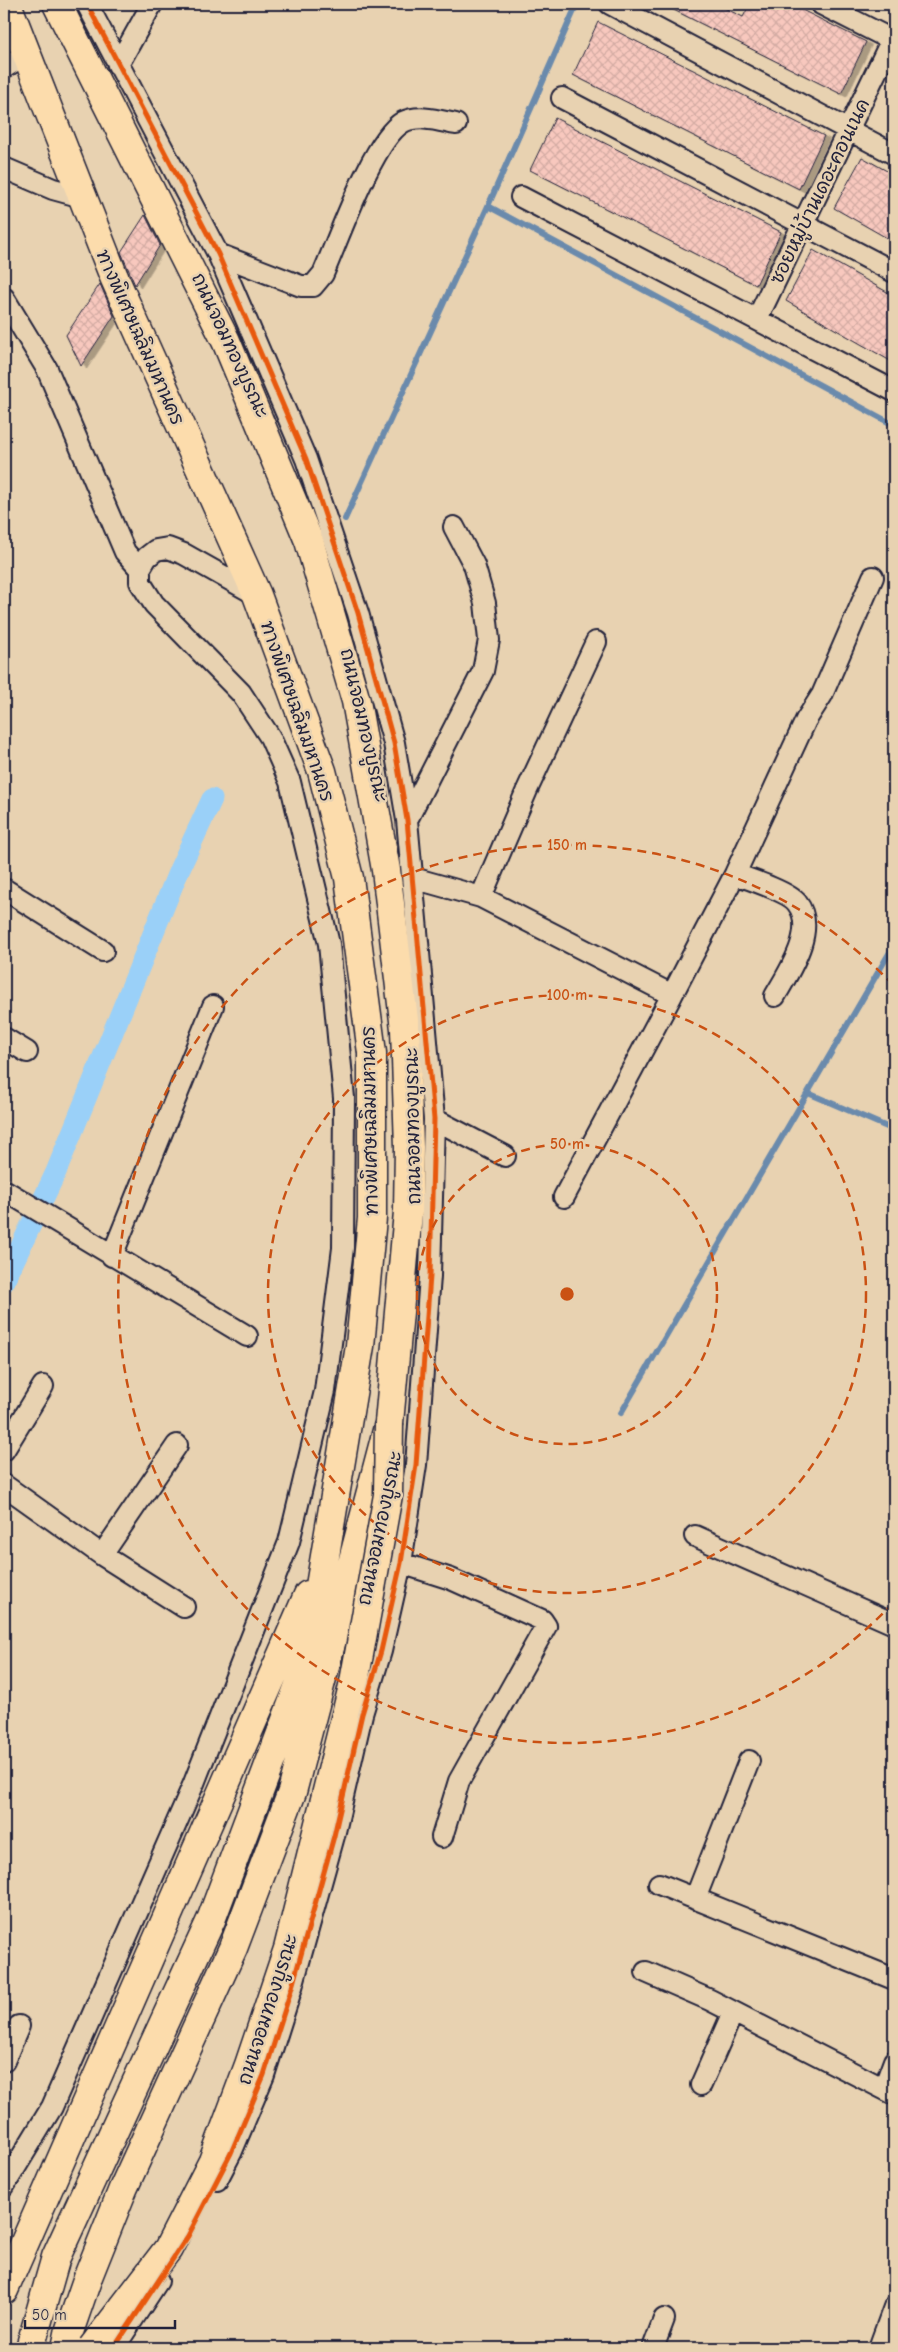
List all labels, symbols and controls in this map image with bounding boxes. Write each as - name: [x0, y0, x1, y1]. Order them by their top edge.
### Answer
- street label: ซอยหมู่บ้านเดอะคอนเนค: [765, 95, 877, 289]
- street label: ทางพิเศษเฉลิมมหานคร: [91, 246, 189, 429]
- street label: ถนนจอมทองบูรณะ: [184, 270, 273, 423]
- street label: ทางพิเศษเฉลิมมหานคร: [256, 618, 338, 805]
- street label: ถนนจอมทองบูรณะ: [333, 646, 392, 805]
- text: 150 m: [547, 836, 587, 854]
- text: 100 m: [547, 986, 587, 1004]
- street label: ทางพิเศษเฉลิมมหานคร: [357, 1026, 383, 1216]
- street label: ถนนจอมทองบูรณะ: [401, 1047, 428, 1205]
- text: 50 m: [550, 1135, 584, 1153]
- centre of rings: [558, 1285, 576, 1303]
- street label: ถนนจอมทองบูรณะ: [353, 1449, 410, 1608]
- street label: ถนนจอมทองบูรณะ: [233, 1931, 306, 2088]
- scale bar: [25, 2297, 175, 2329]
- text: 50 m: [32, 2306, 67, 2324]

